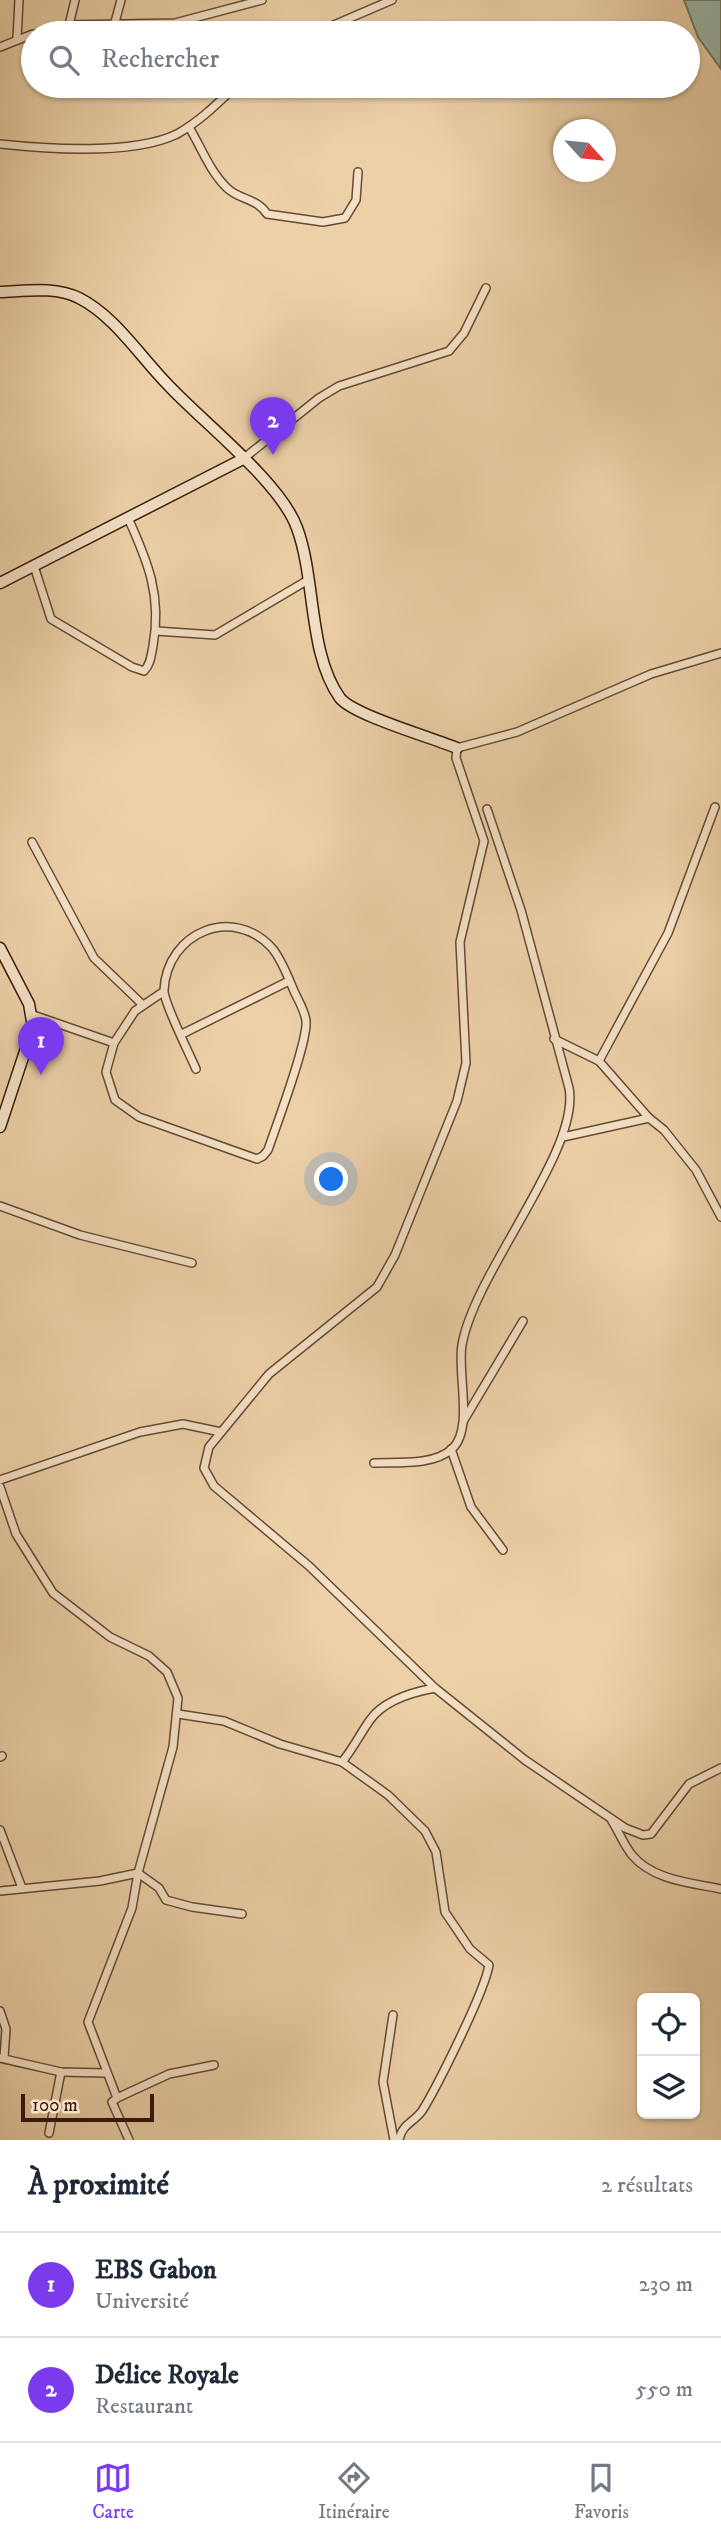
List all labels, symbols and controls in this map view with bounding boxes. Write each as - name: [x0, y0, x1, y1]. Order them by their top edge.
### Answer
- search box: [21, 21, 700, 98]
- icon: search: [45, 41, 83, 79]
- text: Rechercher: [101, 43, 219, 76]
- north arrow: [553, 119, 616, 182]
- pin: 2: [250, 397, 296, 455]
- pin: 1: [18, 1017, 64, 1075]
- your location: [314, 1162, 348, 1196]
- map controls: [637, 1993, 700, 2119]
- button: locate: [637, 1993, 700, 2056]
- button: layers: [637, 2056, 700, 2119]
- scale bar: [21, 2091, 154, 2123]
- text: 100 m: [32, 2094, 78, 2117]
- text: À proximité: [28, 2167, 169, 2204]
- text: 2 résultats: [601, 2171, 693, 2200]
- text: EBS Gabon: [95, 2254, 217, 2287]
- text: 1: [47, 2270, 55, 2299]
- text: 230 m: [639, 2270, 693, 2299]
- text: Université: [95, 2287, 189, 2316]
- text: Délice Royale: [95, 2359, 239, 2392]
- text: 2: [45, 2375, 57, 2404]
- text: 550 m: [636, 2375, 693, 2404]
- text: Restaurant: [95, 2392, 193, 2421]
- tab: Carte: [92, 2459, 134, 2524]
- tab: Itinéraire: [318, 2459, 390, 2524]
- tab: Favoris: [574, 2459, 629, 2524]

